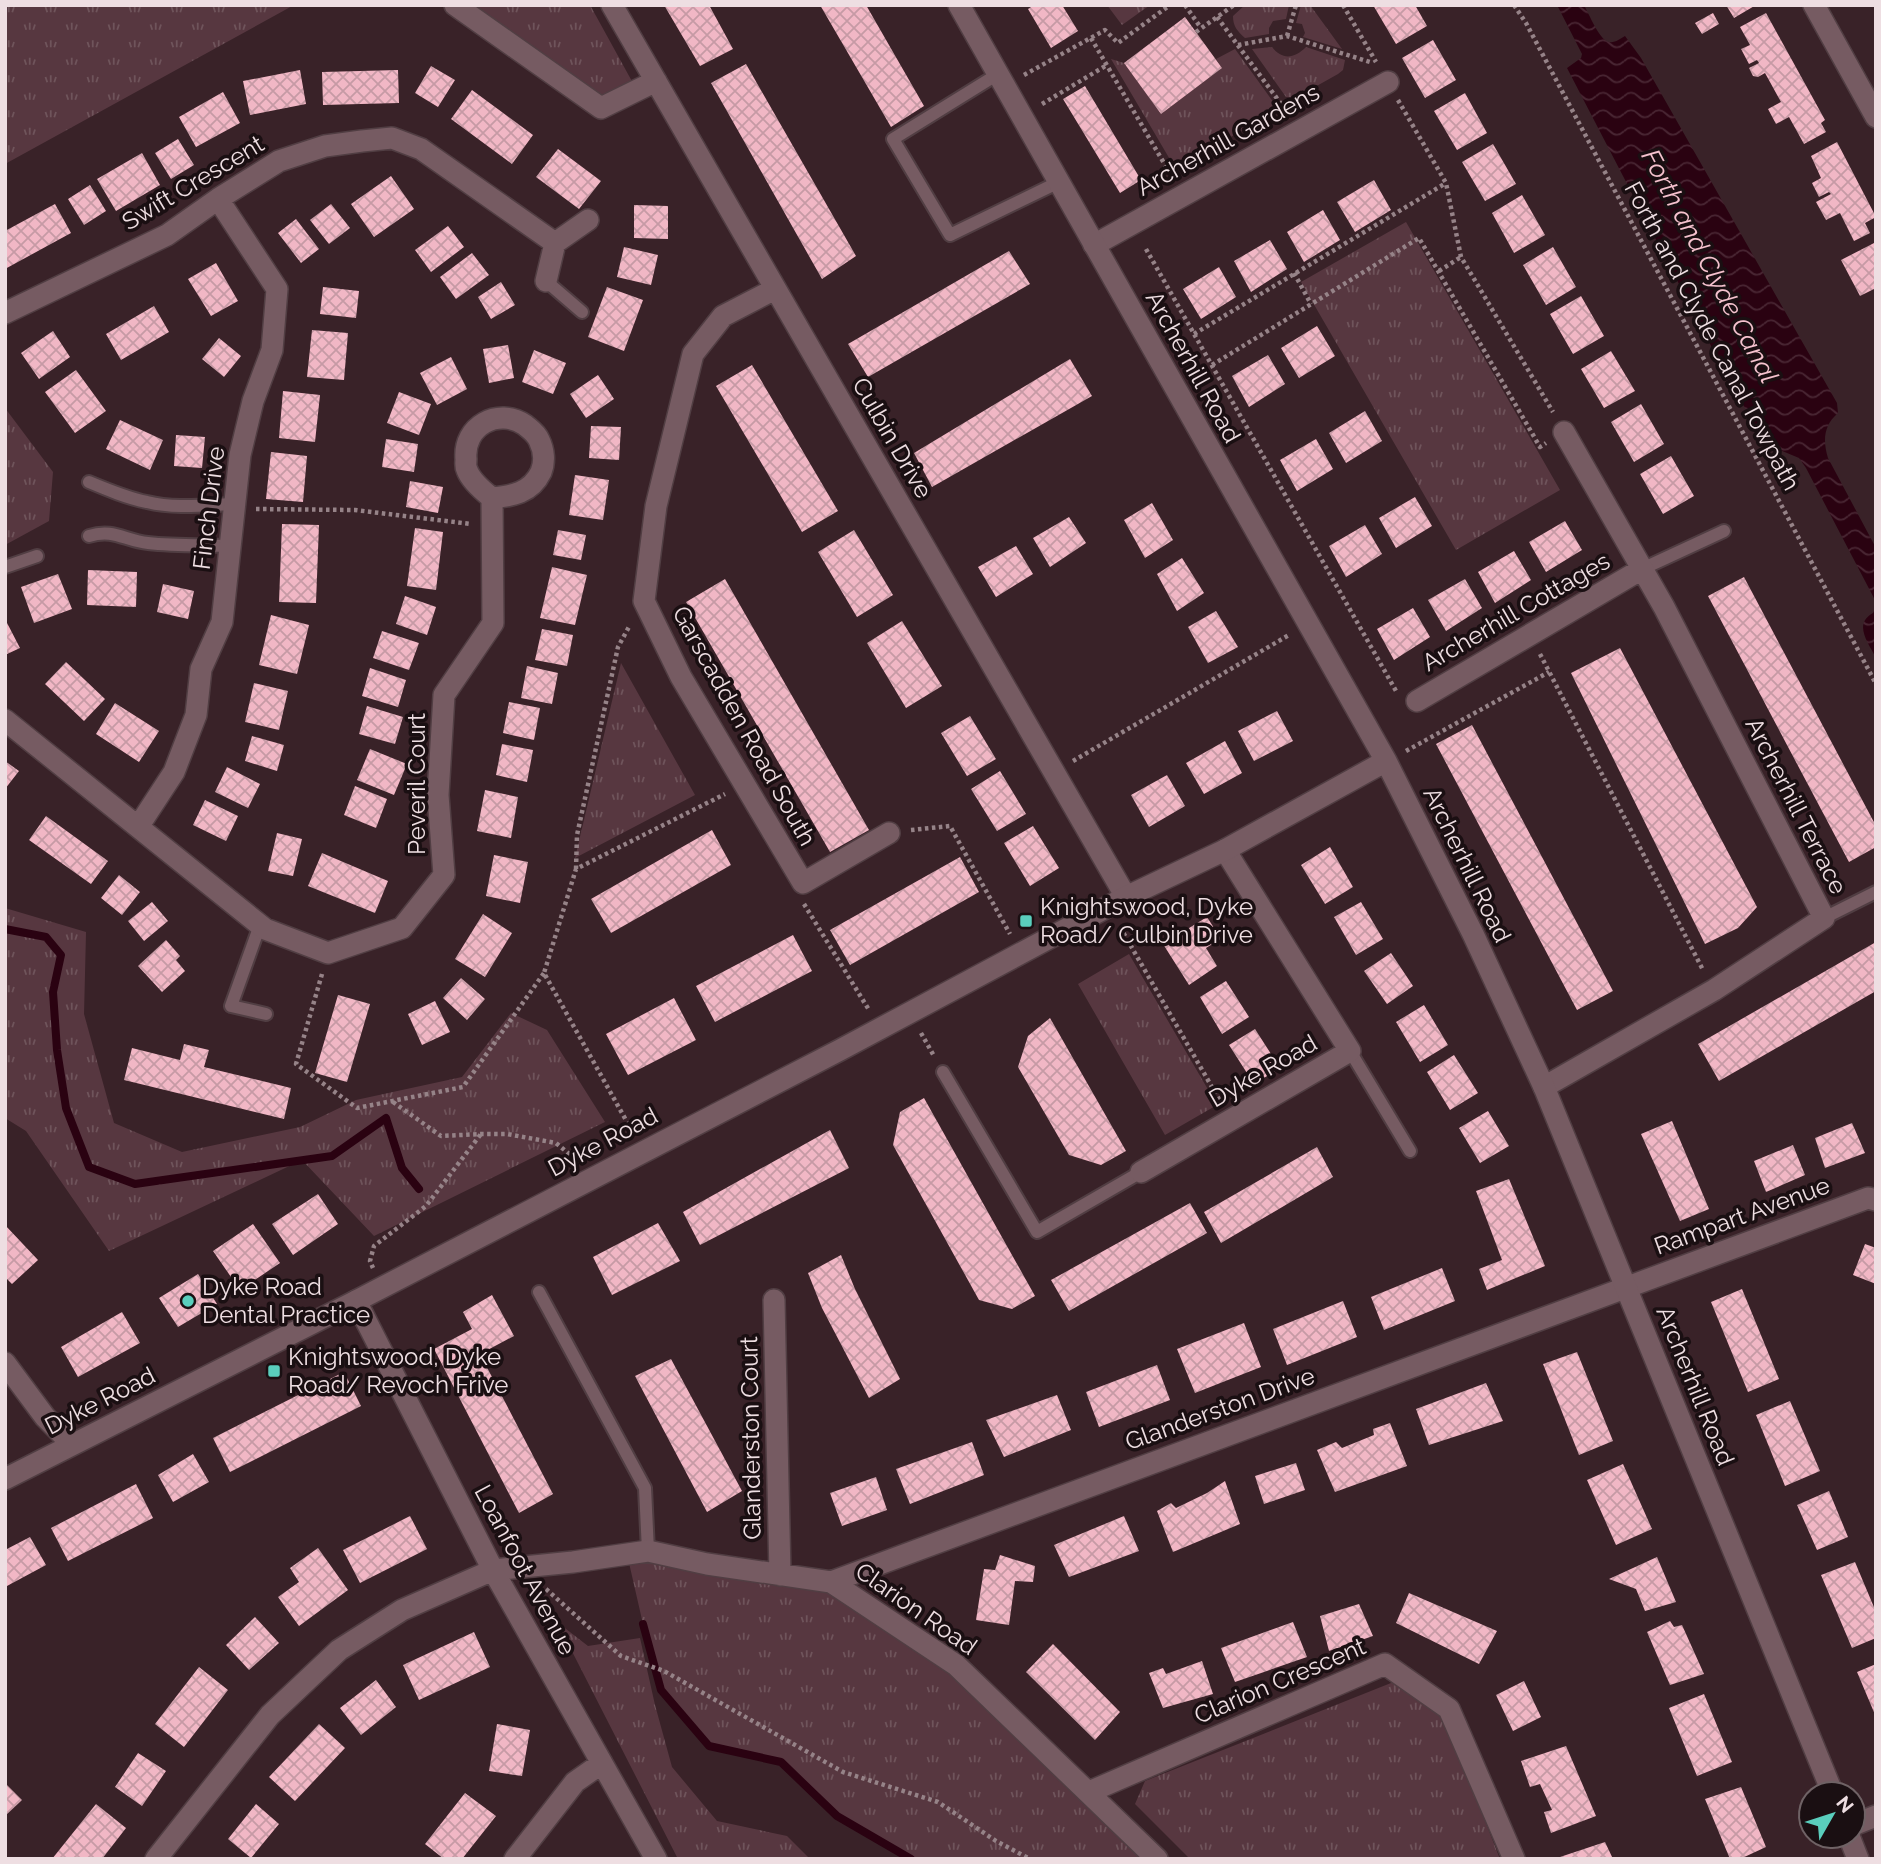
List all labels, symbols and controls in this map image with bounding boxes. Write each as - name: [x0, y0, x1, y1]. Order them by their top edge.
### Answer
- street label: Archerhill Gardens: [1131, 77, 1324, 202]
- street label: Swift Crescent: [117, 129, 269, 236]
- water label: Forth and Clyde Canal: [1636, 144, 1784, 388]
- street label: Forth and Clyde Canal Towpath: [1619, 176, 1806, 495]
- street label: Archerhill Road: [1140, 286, 1247, 448]
- street label: Culbin Drive: [846, 372, 939, 503]
- street label: Finch Drive: [187, 445, 230, 571]
- street label: Archerhill Cottages: [1417, 546, 1615, 677]
- street label: Garscadden Road South: [666, 601, 822, 851]
- street label: Peveril Court: [402, 713, 431, 855]
- street label: Archerhill Terrace: [1739, 713, 1853, 899]
- street label: Archerhill Road: [1417, 782, 1518, 947]
- place label: Knightswood, Dyke Road/ Culbin Drive: [1040, 892, 1253, 949]
- marker: Knightswood, Dyke Road/ Culbin Drive: [1018, 913, 1034, 929]
- street label: Dyke Road: [1204, 1028, 1322, 1113]
- street label: Dyke Road: [543, 1101, 663, 1183]
- street label: Rampart Avenue: [1650, 1170, 1834, 1261]
- place label: Dyke Road Dental Practice: [202, 1272, 370, 1329]
- marker: Dyke Road Dental Practice: [180, 1293, 196, 1309]
- street label: Archerhill Road: [1650, 1302, 1741, 1470]
- street label: Glanderston Court: [734, 1336, 767, 1540]
- place label: Knightswood, Dyke Road/ Revoch Frive: [288, 1342, 508, 1399]
- street label: Dyke Road: [40, 1360, 160, 1441]
- street label: Glanderston Drive: [1121, 1361, 1318, 1456]
- marker: Knightswood, Dyke Road/ Revoch Frive: [266, 1363, 282, 1379]
- street label: Loanfoot Avenue: [468, 1480, 582, 1660]
- street label: Clarion Road: [850, 1556, 983, 1661]
- street label: Clarion Crescent: [1190, 1631, 1370, 1730]
- north arrow: [1797, 1780, 1867, 1850]
- text: N: [1832, 1792, 1858, 1817]

